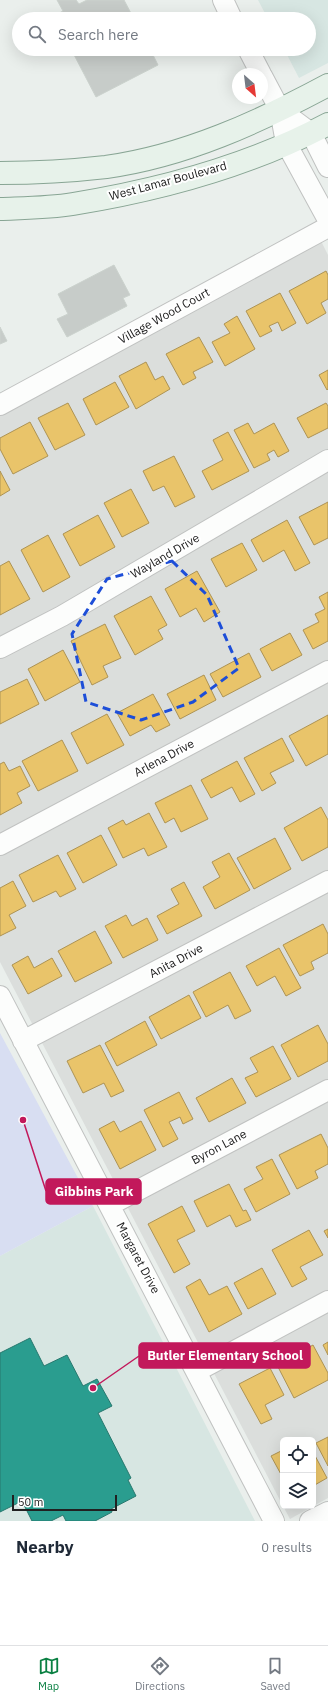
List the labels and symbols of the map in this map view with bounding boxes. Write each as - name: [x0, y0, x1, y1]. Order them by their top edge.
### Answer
- north arrow: [232, 68, 268, 104]
- street label: West Lamar Boulevard: [107, 158, 228, 203]
- street label: Village Wood Court: [115, 284, 212, 347]
- street label: Wayland Drive: [128, 530, 202, 581]
- street label: Arlena Drive: [131, 735, 197, 780]
- street label: Anita Drive: [146, 940, 206, 981]
- street label: Byron Lane: [189, 1126, 249, 1167]
- callout: Gibbins Park: [46, 1179, 141, 1204]
- text: Gibbins Park: [55, 1183, 134, 1200]
- street label: Margaret Drive: [113, 1219, 164, 1296]
- callout: Butler Elementary School: [139, 1343, 310, 1368]
- text: Butler Elementary School: [147, 1347, 303, 1364]
- scale bar: [12, 1493, 117, 1512]

